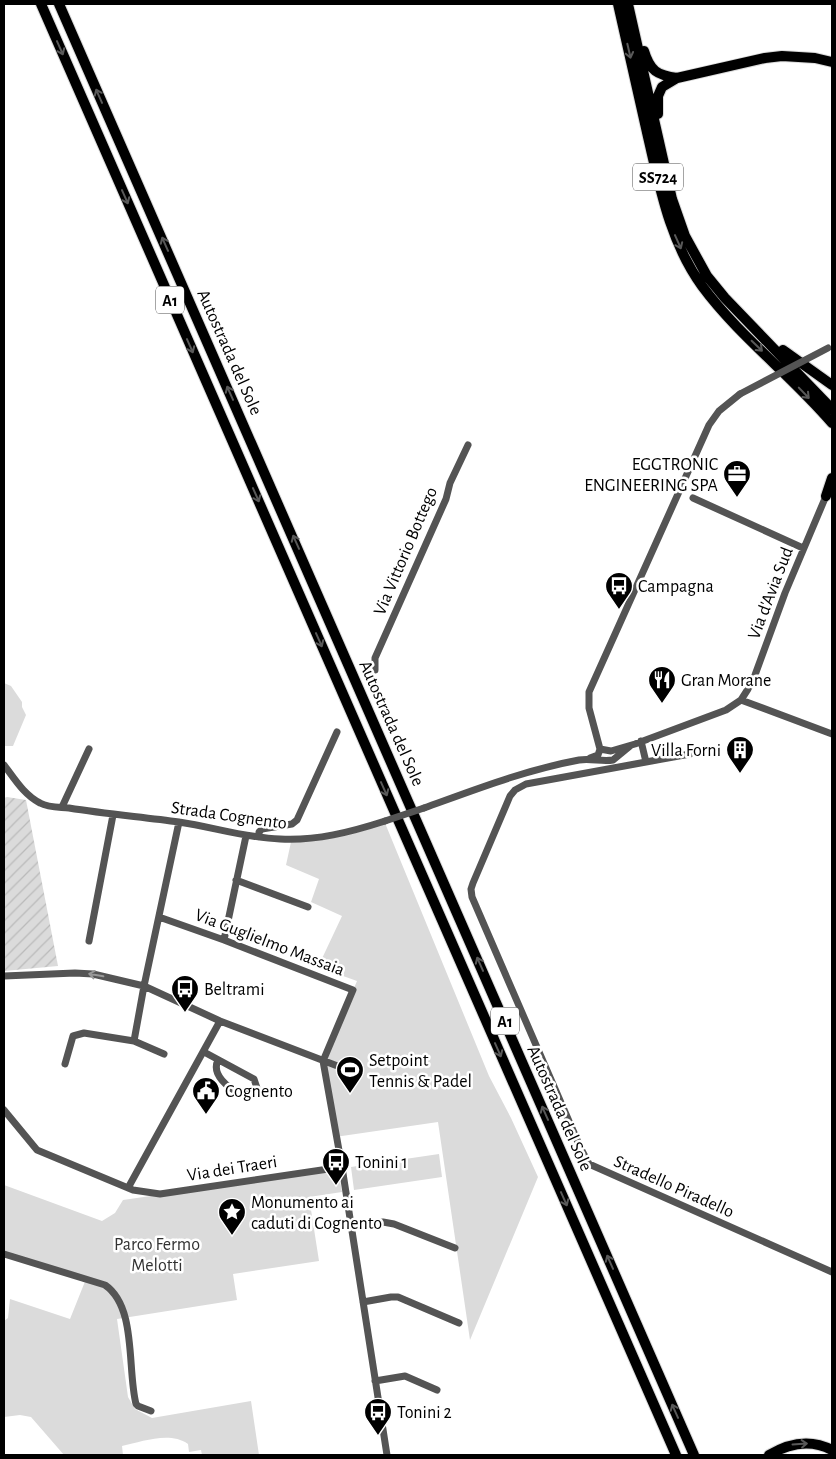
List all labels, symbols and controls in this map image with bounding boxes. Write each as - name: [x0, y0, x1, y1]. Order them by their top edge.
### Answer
- one-way arrow: [56, 40, 66, 55]
- one-way arrow: [625, 43, 634, 59]
- one-way arrow: [94, 89, 104, 104]
- road number: SS724: [633, 163, 683, 190]
- one-way arrow: [121, 189, 131, 204]
- one-way arrow: [673, 234, 683, 249]
- one-way arrow: [159, 237, 169, 252]
- road number: A1: [156, 286, 184, 314]
- street label: Autostrada del Sole: [193, 287, 265, 418]
- one-way arrow: [186, 338, 196, 353]
- one-way arrow: [750, 340, 763, 352]
- one-way arrow: [225, 386, 235, 401]
- one-way arrow: [798, 386, 810, 399]
- place label: EGGTRONIC ENGINEERING SPA: [584, 456, 719, 495]
- office icon: EGGTRONIC ENGINEERING SPA: [722, 459, 752, 498]
- street label: Via Vittorio Bottego: [371, 484, 441, 618]
- one-way arrow: [251, 487, 261, 502]
- one-way arrow: [290, 535, 300, 550]
- street label: Via d'Avia Sud: [745, 545, 797, 642]
- bus stop icon: Campagna: [604, 571, 634, 610]
- place label: Campagna: [638, 578, 714, 596]
- one-way arrow: [315, 632, 325, 647]
- street label: Autostrada del Sole: [355, 658, 427, 789]
- restaurant icon: Gran Morane: [647, 665, 677, 704]
- place label: Gran Morane: [681, 672, 771, 690]
- building icon: Villa Forni: [725, 735, 755, 774]
- place label: Villa Forni: [651, 742, 721, 760]
- one-way arrow: [380, 781, 390, 796]
- street label: Strada Cognento: [170, 799, 288, 833]
- street label: Via Guglielmo Massaia: [192, 906, 347, 980]
- one-way arrow: [474, 957, 484, 972]
- one-way arrow: [88, 970, 104, 980]
- bus stop icon: Beltrami: [170, 974, 200, 1013]
- place label: Beltrami: [204, 981, 265, 999]
- road number: A1: [491, 1008, 519, 1034]
- one-way arrow: [494, 1042, 504, 1057]
- street label: Autostrada del Sole: [523, 1043, 595, 1174]
- place label: Setpoint Tennis & Padel: [369, 1052, 472, 1091]
- sports icon: Setpoint Tennis & Padel: [335, 1055, 365, 1094]
- public building icon: Cognento: [191, 1076, 221, 1115]
- place label: Cognento: [225, 1083, 293, 1101]
- one-way arrow: [539, 1106, 549, 1121]
- bus stop icon: Tonini 1: [321, 1147, 351, 1186]
- street label: Stradello Piradello: [611, 1152, 737, 1222]
- street label: Via dei Traeri: [186, 1153, 278, 1185]
- place label: Tonini 1: [355, 1154, 408, 1172]
- one-way arrow: [559, 1191, 569, 1206]
- place label: Monumento ai caduti di Cognento: [251, 1194, 382, 1233]
- place icon: Monumento ai caduti di Cognento: [217, 1197, 247, 1236]
- park label: Parco Fermo Melotti: [114, 1236, 200, 1275]
- one-way arrow: [604, 1255, 614, 1270]
- bus stop icon: Tonini 2: [363, 1397, 393, 1436]
- place label: Tonini 2: [397, 1404, 452, 1422]
- one-way arrow: [669, 1404, 679, 1419]
- one-way arrow: [791, 1439, 807, 1449]

